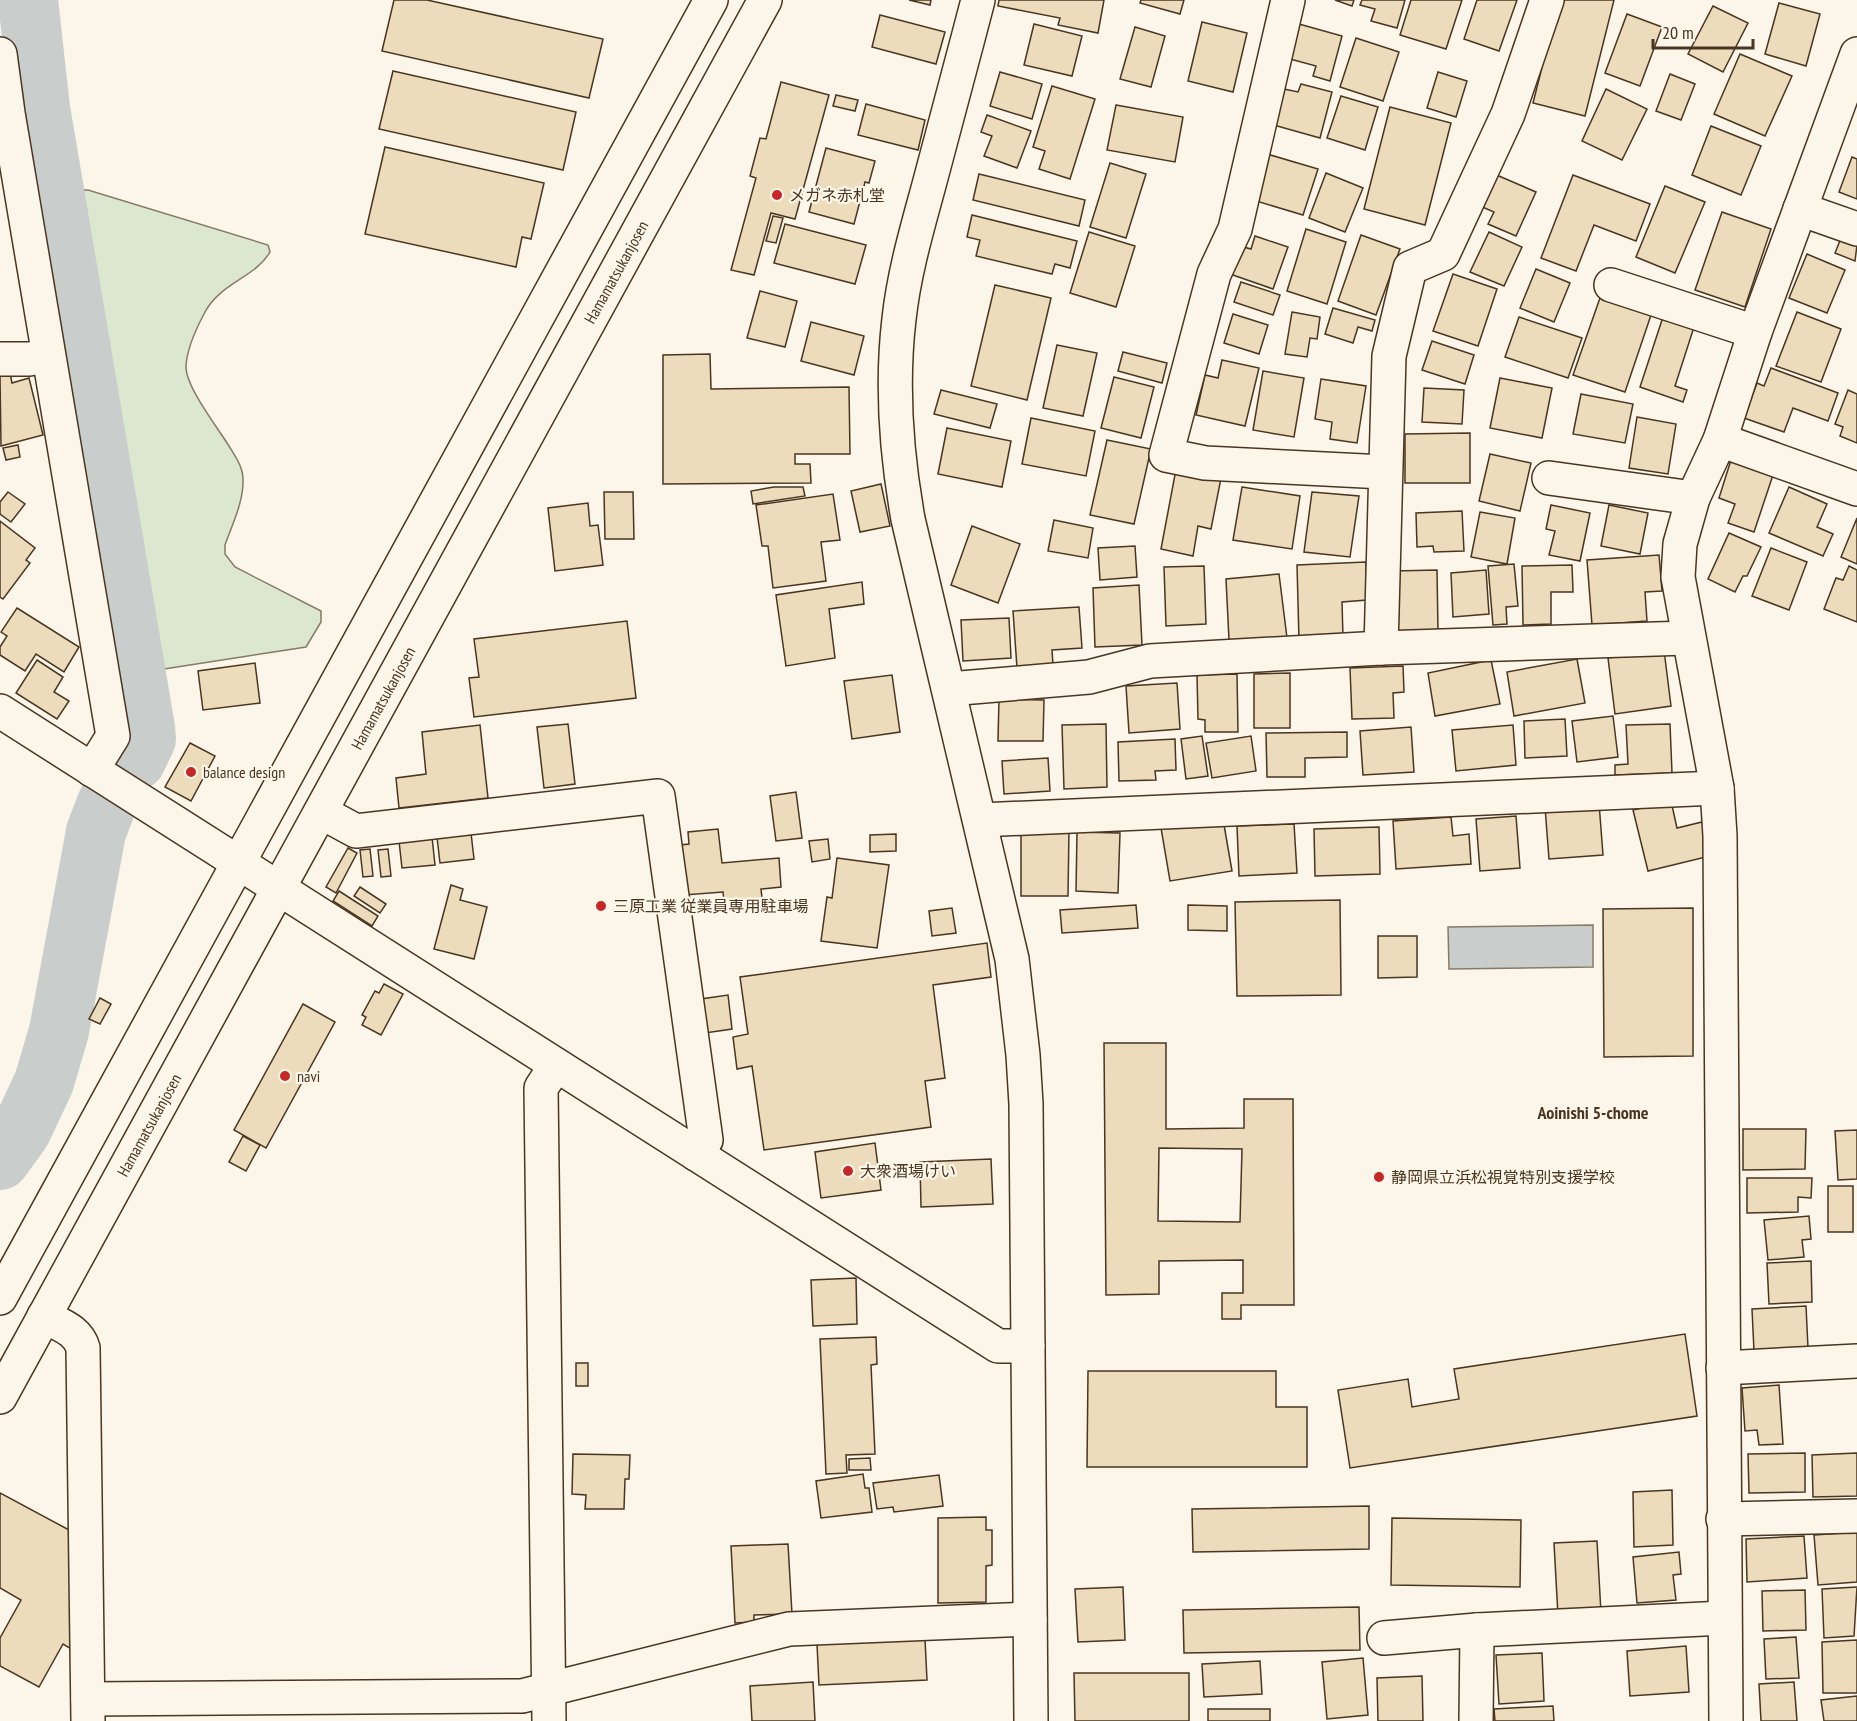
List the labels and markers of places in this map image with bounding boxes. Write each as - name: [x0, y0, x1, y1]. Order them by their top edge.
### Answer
- place label: メガネ赤札堂: [789, 185, 885, 205]
- marker: メガネ赤札堂: [770, 188, 784, 202]
- place label: balance design: [203, 762, 285, 782]
- marker: balance design: [184, 765, 198, 779]
- place label: 三原工業 従業員専用駐車場: [613, 896, 808, 916]
- marker: 三原工業 従業員専用駐車場: [594, 899, 608, 913]
- place label: navi: [297, 1066, 320, 1086]
- marker: navi: [278, 1069, 292, 1083]
- place label: 大衆酒場けい: [860, 1161, 956, 1181]
- marker: 大衆酒場けい: [841, 1164, 855, 1178]
- place label: 静岡県立浜松視覚特別支援学校: [1391, 1167, 1615, 1187]
- marker: 静岡県立浜松視覚特別支援学校: [1372, 1170, 1386, 1184]

